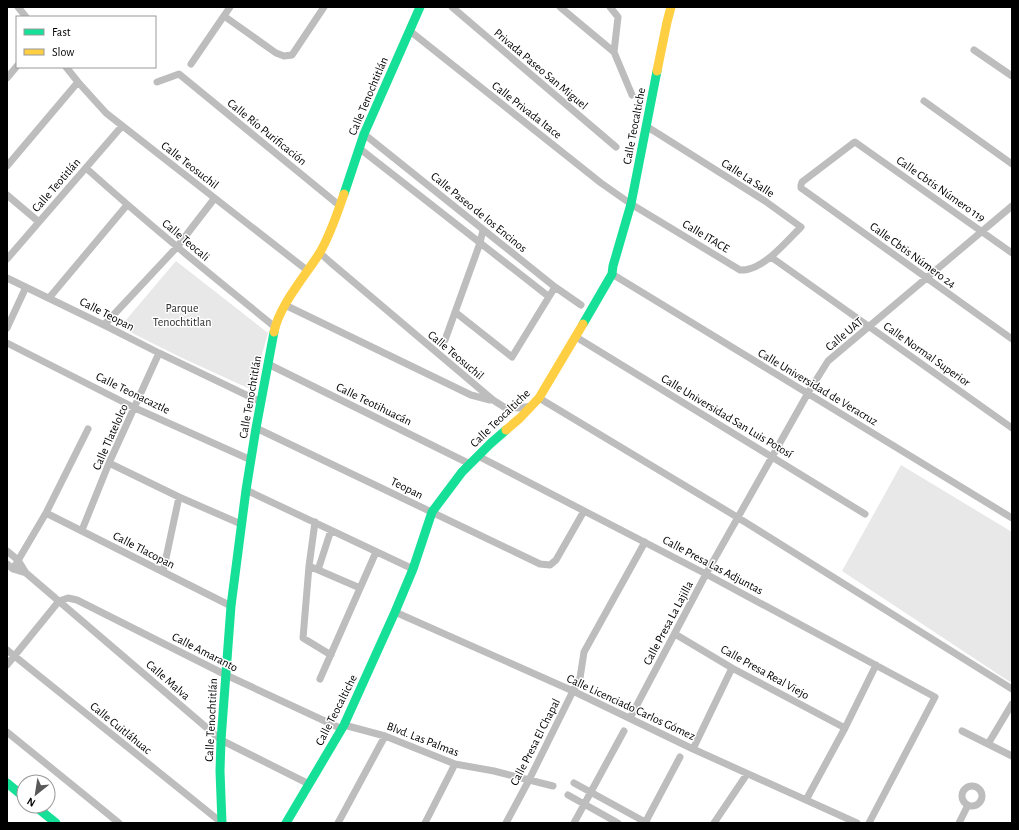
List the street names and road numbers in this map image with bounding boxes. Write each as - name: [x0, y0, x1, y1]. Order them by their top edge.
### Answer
- street label: Privada Paseo San Miguel: [492, 26, 590, 112]
- street label: Calle Tenochtitlán: [346, 55, 390, 137]
- street label: Calle Privada Itace: [490, 79, 564, 141]
- street label: Calle Teocaltiche: [621, 87, 647, 165]
- street label: Calle Río Purificación: [225, 97, 309, 167]
- street label: Calle Teosuchil: [159, 139, 221, 191]
- street label: Calle Cbtis Número 119: [894, 154, 988, 224]
- street label: Calle Teotitlán: [30, 156, 82, 214]
- street label: Calle La Salle: [719, 157, 777, 199]
- street label: Calle Paseo de los Encinos: [429, 170, 529, 254]
- street label: Calle Teocali: [160, 217, 212, 263]
- street label: Calle ITACE: [680, 217, 732, 255]
- street label: Calle Cbtis Número 24: [868, 220, 958, 290]
- street label: Calle Teopan: [78, 295, 136, 333]
- street label: Calle UAT: [823, 315, 865, 353]
- street label: Calle Normal Superior: [881, 320, 973, 388]
- street label: Calle Teosuchil: [426, 328, 486, 382]
- street label: Calle Universidad de Veracruz: [756, 346, 880, 428]
- street label: Calle Tenochtitlán: [237, 355, 263, 439]
- street label: Calle Teonacaztle: [94, 370, 172, 416]
- street label: Calle Universidad San Luis Potosí: [659, 372, 795, 460]
- street label: Calle Teotihuacán: [334, 381, 414, 427]
- street label: Calle Teocaltiche: [468, 387, 532, 449]
- street label: Calle Tlatelolco: [90, 402, 130, 472]
- street label: Teopan: [389, 475, 425, 501]
- street label: Calle Tlacopan: [111, 529, 177, 571]
- street label: Calle Presa Las Adjuntas: [660, 533, 765, 597]
- street label: Calle Presa La Lajilla: [641, 579, 696, 667]
- street label: Calle Amaranto: [170, 630, 240, 674]
- street label: Calle Presa Real Viejo: [718, 643, 811, 702]
- street label: Calle Malva: [144, 658, 192, 702]
- street label: Calle Licenciado Carlos Gómez: [565, 672, 697, 742]
- street label: Calle Teocaltiche: [313, 673, 359, 747]
- street label: Calle Tenochtitlán: [203, 678, 219, 762]
- street label: Calle Presa El Chapal: [508, 697, 562, 787]
- street label: Calle Cuitláhuac: [88, 700, 154, 757]
- street label: Blvd. Las Palmas: [385, 720, 461, 758]

